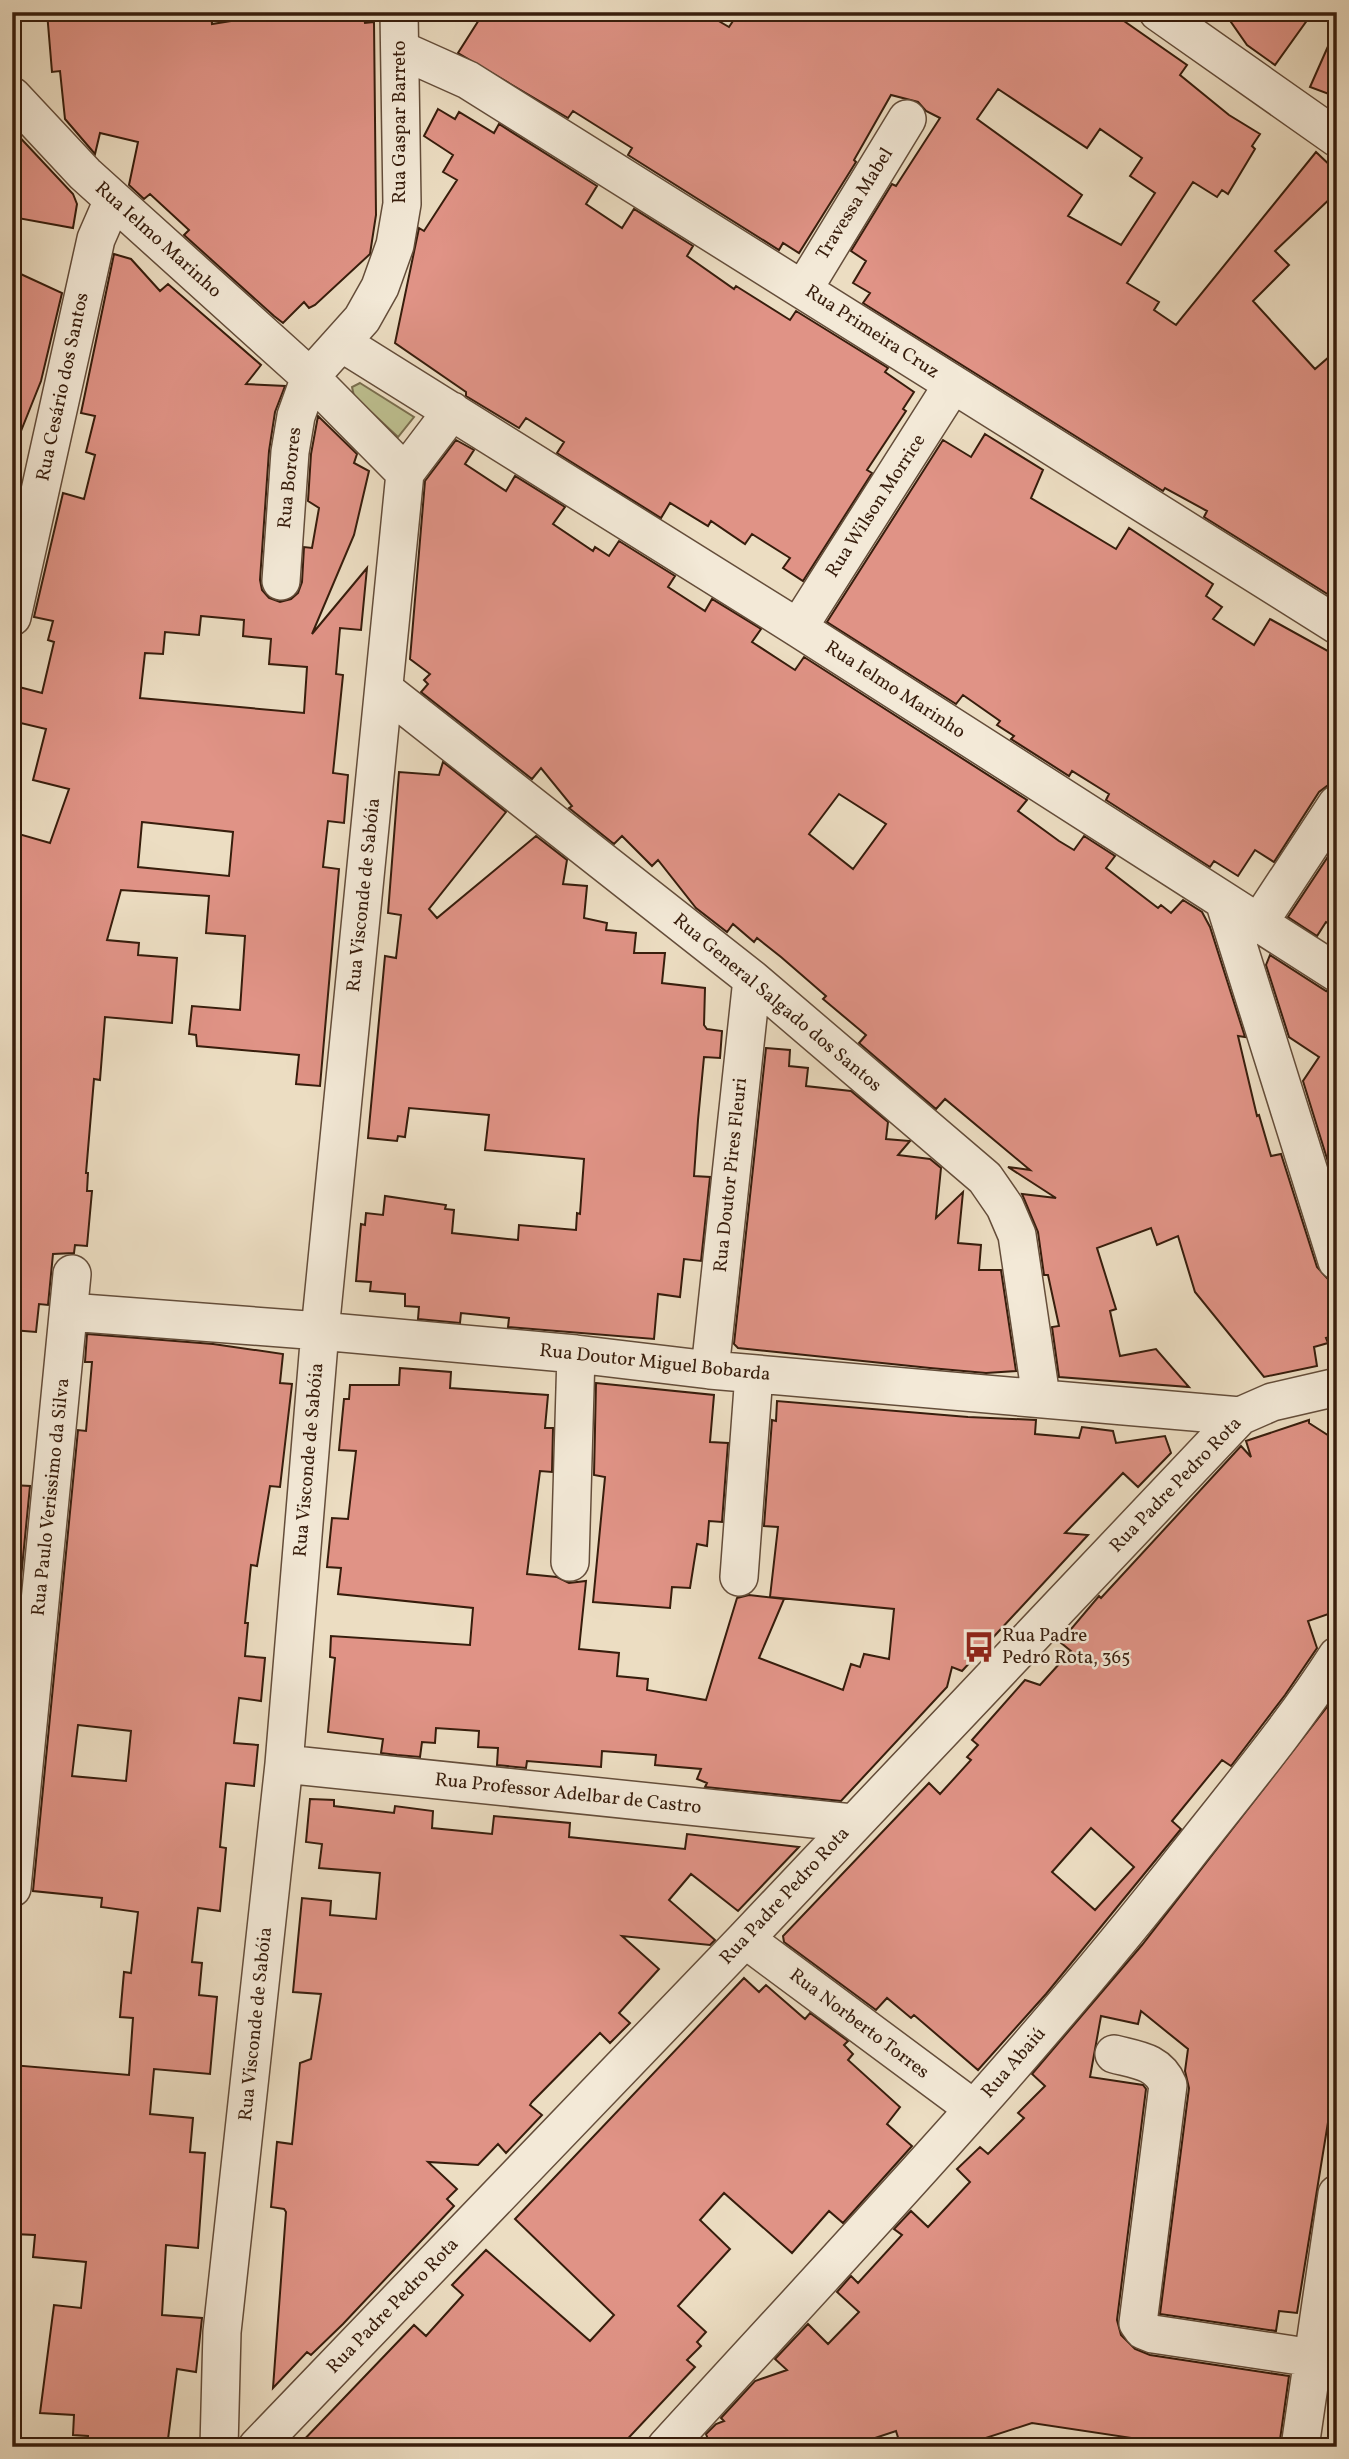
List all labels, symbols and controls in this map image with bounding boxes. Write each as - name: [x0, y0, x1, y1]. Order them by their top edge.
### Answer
- street label: Rua Gaspar Barreto: [387, 40, 413, 204]
- street label: Travessa Mabel: [810, 143, 900, 265]
- street label: Rua Ielmo Marinho: [89, 176, 227, 304]
- street label: Rua Primeira Cruz: [800, 279, 944, 385]
- street label: Rua Cesário dos Santos: [30, 290, 96, 484]
- street label: Rua Borores: [272, 426, 308, 530]
- street label: Rua Wilson Morrice: [820, 429, 932, 583]
- street label: Rua Ielmo Marinho: [820, 635, 970, 745]
- street label: Rua Visconde de Sabóia: [341, 797, 387, 993]
- street label: Rua General Salgado dos Santos: [667, 908, 887, 1098]
- street label: Rua Doutor Pires Fleuri: [708, 1076, 754, 1274]
- street label: Rua Doutor Miguel Bobarda: [538, 1338, 772, 1388]
- street label: Rua Visconde de Sabóia: [288, 1362, 330, 1558]
- street label: Rua Paulo Verissimo da Silva: [26, 1377, 76, 1617]
- street label: Rua Padre Pedro Rota: [1104, 1411, 1248, 1559]
- place label: Rua Padre Pedro Rota, 365: [1002, 1623, 1130, 1671]
- bus stop icon: Rua Padre Pedro Rota, 365: [962, 1630, 996, 1664]
- street label: Rua Professor Adelbar de Castro: [433, 1767, 703, 1821]
- street label: Rua Padre Pedro Rota: [714, 1821, 856, 1971]
- street label: Rua Visconde de Sabóia: [233, 1926, 279, 2122]
- street label: Rua Norberto Torres: [784, 1963, 934, 2085]
- street label: Rua Abaiú: [976, 2022, 1052, 2104]
- street label: Rua Padre Pedro Rota: [321, 2232, 465, 2380]

